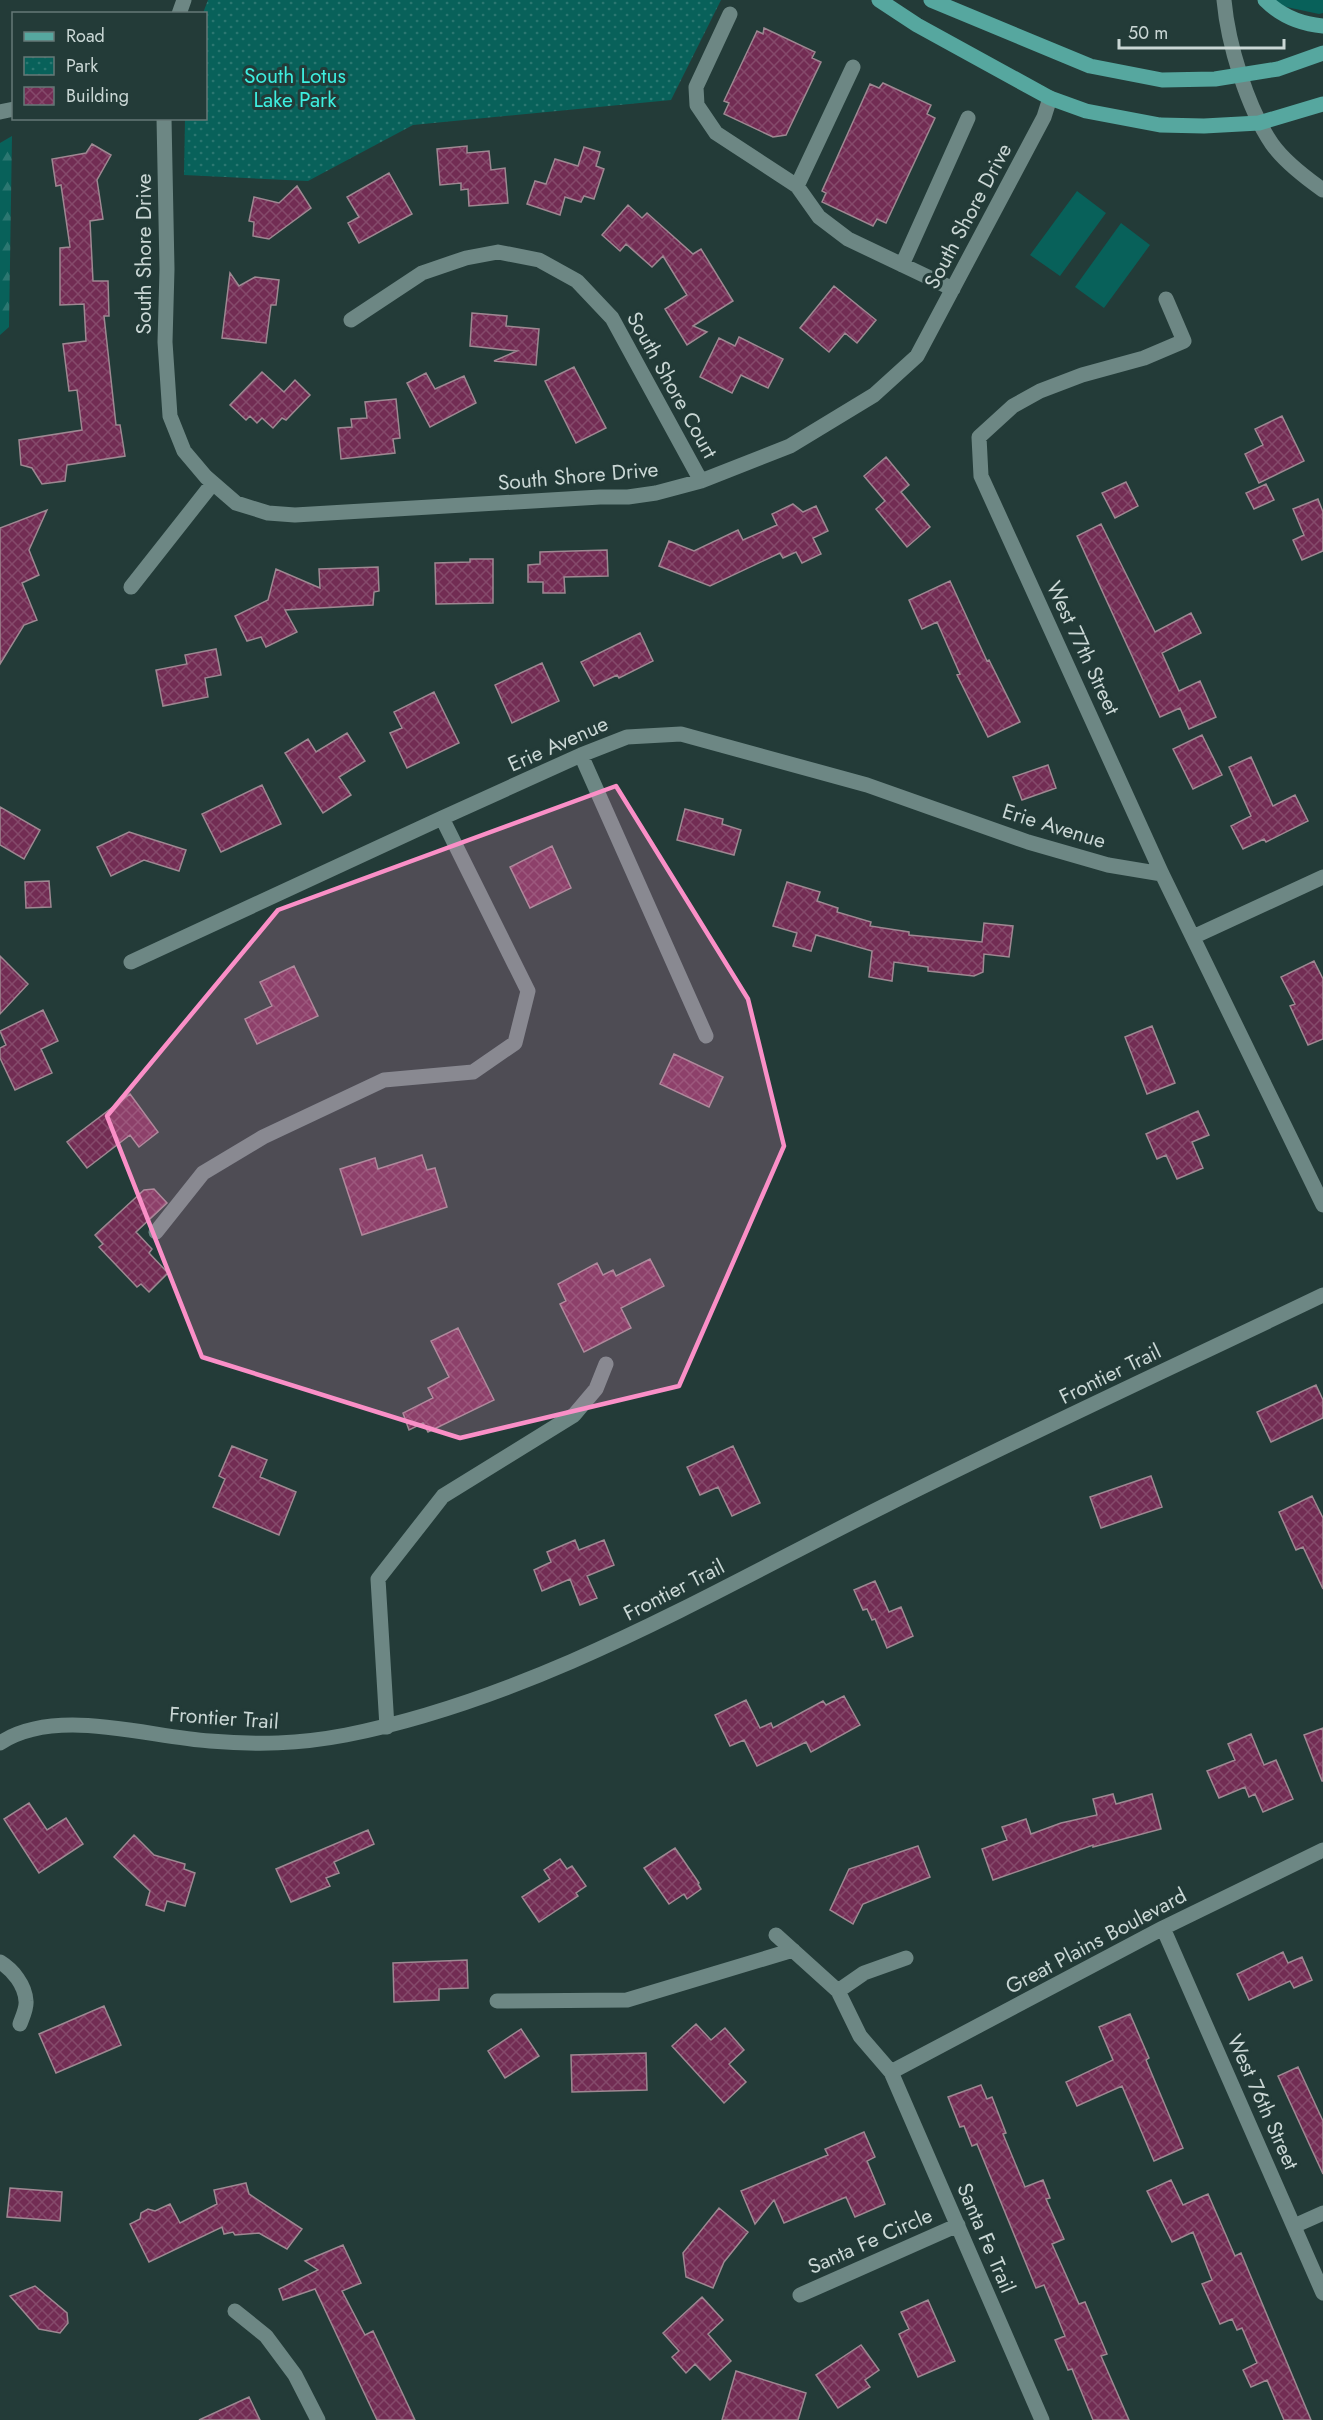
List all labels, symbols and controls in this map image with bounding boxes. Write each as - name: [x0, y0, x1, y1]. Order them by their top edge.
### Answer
- legend: [12, 12, 207, 120]
- scale bar: [1119, 12, 1284, 50]
- text: 50 m: [1128, 20, 1168, 46]
- text: Road: [66, 23, 105, 49]
- text: Park: [66, 53, 98, 79]
- park label: South Lotus Lake Park: [244, 61, 346, 115]
- text: Building: [66, 83, 129, 109]
- street label: South Shore Drive: [917, 138, 1019, 294]
- street label: South Shore Drive: [129, 173, 159, 335]
- street label: South Shore Court: [619, 306, 725, 464]
- street label: South Shore Drive: [496, 454, 660, 498]
- street label: West 77th Street: [1039, 576, 1127, 720]
- street label: Erie Avenue: [503, 709, 613, 779]
- street label: Erie Avenue: [999, 796, 1110, 856]
- street label: Frontier Trail: [1054, 1336, 1166, 1412]
- street label: Frontier Trail: [618, 1552, 730, 1628]
- street label: Frontier Trail: [168, 1699, 280, 1737]
- street label: Great Plains Boulevard: [1000, 1881, 1192, 2001]
- street label: West 76th Street: [1220, 2030, 1306, 2174]
- street label: Santa Fe Trail: [949, 2178, 1023, 2298]
- street label: Santa Fe Circle: [803, 2200, 937, 2282]

